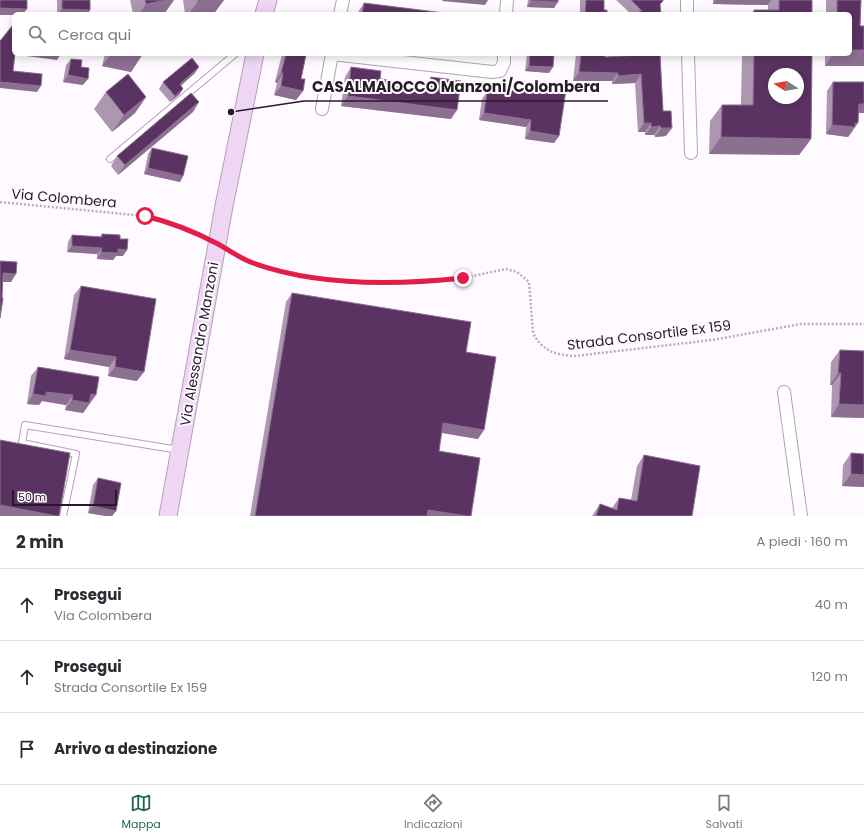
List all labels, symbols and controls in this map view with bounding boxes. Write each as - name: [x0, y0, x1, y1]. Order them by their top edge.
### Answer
- search box: [12, 12, 852, 56]
- icon: search: [26, 23, 48, 45]
- text: Cerca qui: [58, 24, 131, 45]
- north arrow: [768, 68, 804, 104]
- callout: CASALMAIOCCO Manzoni/Colombera: [304, 74, 608, 101]
- text: CASALMAIOCCO Manzoni/Colombera: [312, 76, 600, 97]
- street label: Via Colombera: [11, 183, 117, 213]
- route start: [136, 207, 154, 225]
- street label: Via Alessandro Manzoni: [175, 260, 223, 428]
- route end: [454, 269, 472, 287]
- street label: Strada Consortile Ex 159: [566, 315, 732, 355]
- scale bar: [12, 488, 117, 507]
- text: 50 m: [18, 489, 46, 505]
- text: 2 min: [16, 530, 64, 554]
- text: A piedi · 160 m: [757, 532, 848, 551]
- text: Prosegui: [54, 584, 122, 605]
- icon: ahead: [16, 594, 38, 616]
- text: 40 m: [815, 595, 848, 614]
- text: Via Colombera: [54, 606, 152, 625]
- text: Prosegui: [54, 656, 122, 677]
- icon: ahead: [16, 666, 38, 688]
- text: 120 m: [811, 667, 848, 686]
- text: Strada Consortile Ex 159: [54, 678, 207, 697]
- icon: arrive: [16, 738, 38, 760]
- text: Arrivo a destinazione: [54, 738, 217, 759]
- tab: Mappa: [122, 792, 161, 833]
- tab: Indicazioni: [404, 792, 462, 833]
- tab: Salvati: [705, 792, 742, 833]

